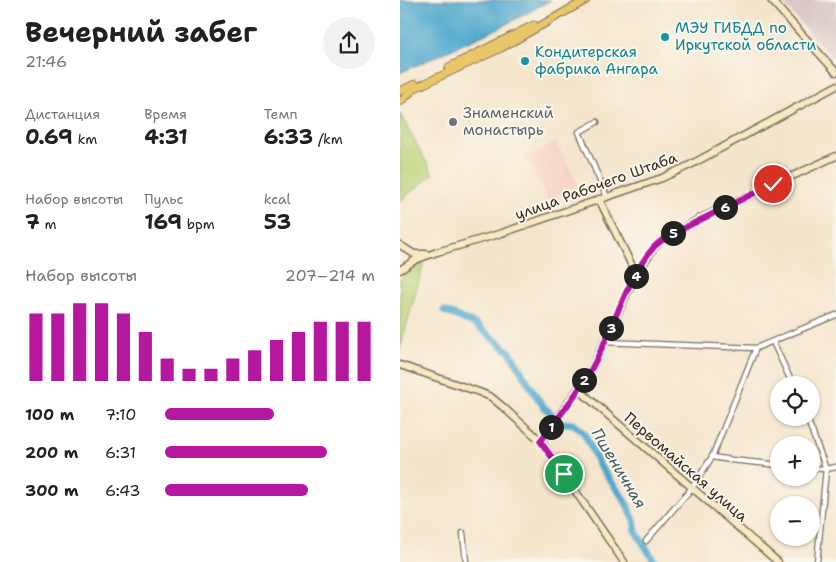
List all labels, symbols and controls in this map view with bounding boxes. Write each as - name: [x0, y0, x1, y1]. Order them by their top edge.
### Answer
- text: Вечерний забег: [25, 13, 257, 51]
- button: share: [323, 17, 375, 69]
- place label: МЭУ ГИБДД по Иркутской области: [675, 18, 816, 55]
- marker: МЭУ ГИБДД по Иркутской области: [659, 31, 671, 43]
- place label: Кондитерская фабрика Ангара: [535, 42, 659, 79]
- text: 21:46: [25, 51, 67, 72]
- marker: Кондитерская фабрика Ангара: [519, 55, 531, 67]
- place label: Знаменский монастырь: [463, 103, 554, 140]
- text: Дистанция: [25, 105, 100, 123]
- text: Время: [144, 105, 187, 123]
- text: Темп: [264, 105, 298, 123]
- marker: Знаменский монастырь: [447, 116, 459, 128]
- text: 0.69: [25, 123, 73, 151]
- text: 4:31: [144, 123, 188, 151]
- text: 6:33: [264, 123, 313, 151]
- text: km: [73, 130, 97, 148]
- text: /km: [313, 130, 343, 148]
- street label: улица Рабочего Штаба: [512, 147, 680, 225]
- pin: [752, 163, 794, 205]
- icon: check: [759, 170, 787, 198]
- text: Набор высоты: [25, 190, 123, 208]
- text: Пульс: [144, 190, 184, 208]
- text: kcal: [264, 190, 291, 208]
- pin: 6: [712, 194, 738, 220]
- text: 6: [721, 198, 730, 216]
- text: 7: [25, 208, 40, 236]
- text: 169: [144, 208, 182, 236]
- text: 53: [264, 208, 291, 236]
- text: m: [40, 215, 57, 233]
- text: bpm: [182, 215, 215, 233]
- pin: 5: [660, 220, 686, 246]
- text: 5: [669, 224, 678, 242]
- pin: 4: [624, 264, 648, 288]
- text: Набор высоты: [25, 265, 137, 286]
- text: 207–214 m: [285, 265, 375, 286]
- text: 4: [632, 267, 641, 285]
- pin: 3: [598, 316, 624, 340]
- text: 3: [607, 319, 616, 337]
- pin: 2: [572, 368, 596, 392]
- text: 2: [580, 371, 589, 389]
- map controls: [770, 376, 820, 546]
- button: locate: [770, 376, 820, 426]
- text: 100 m: [25, 404, 74, 425]
- text: 7:10: [105, 404, 136, 425]
- street label: Первомайская улица: [620, 408, 752, 527]
- pin: 1: [538, 414, 564, 440]
- text: 1: [548, 418, 555, 436]
- water label: Пшеничная: [587, 424, 651, 512]
- button: +: [770, 436, 820, 486]
- text: 200 m: [25, 442, 78, 463]
- text: 6:31: [105, 442, 136, 463]
- pin: [543, 453, 585, 495]
- icon: arrive: [550, 460, 578, 488]
- text: 300 m: [25, 480, 79, 501]
- text: 6:43: [105, 480, 140, 501]
- button: −: [770, 496, 820, 546]

